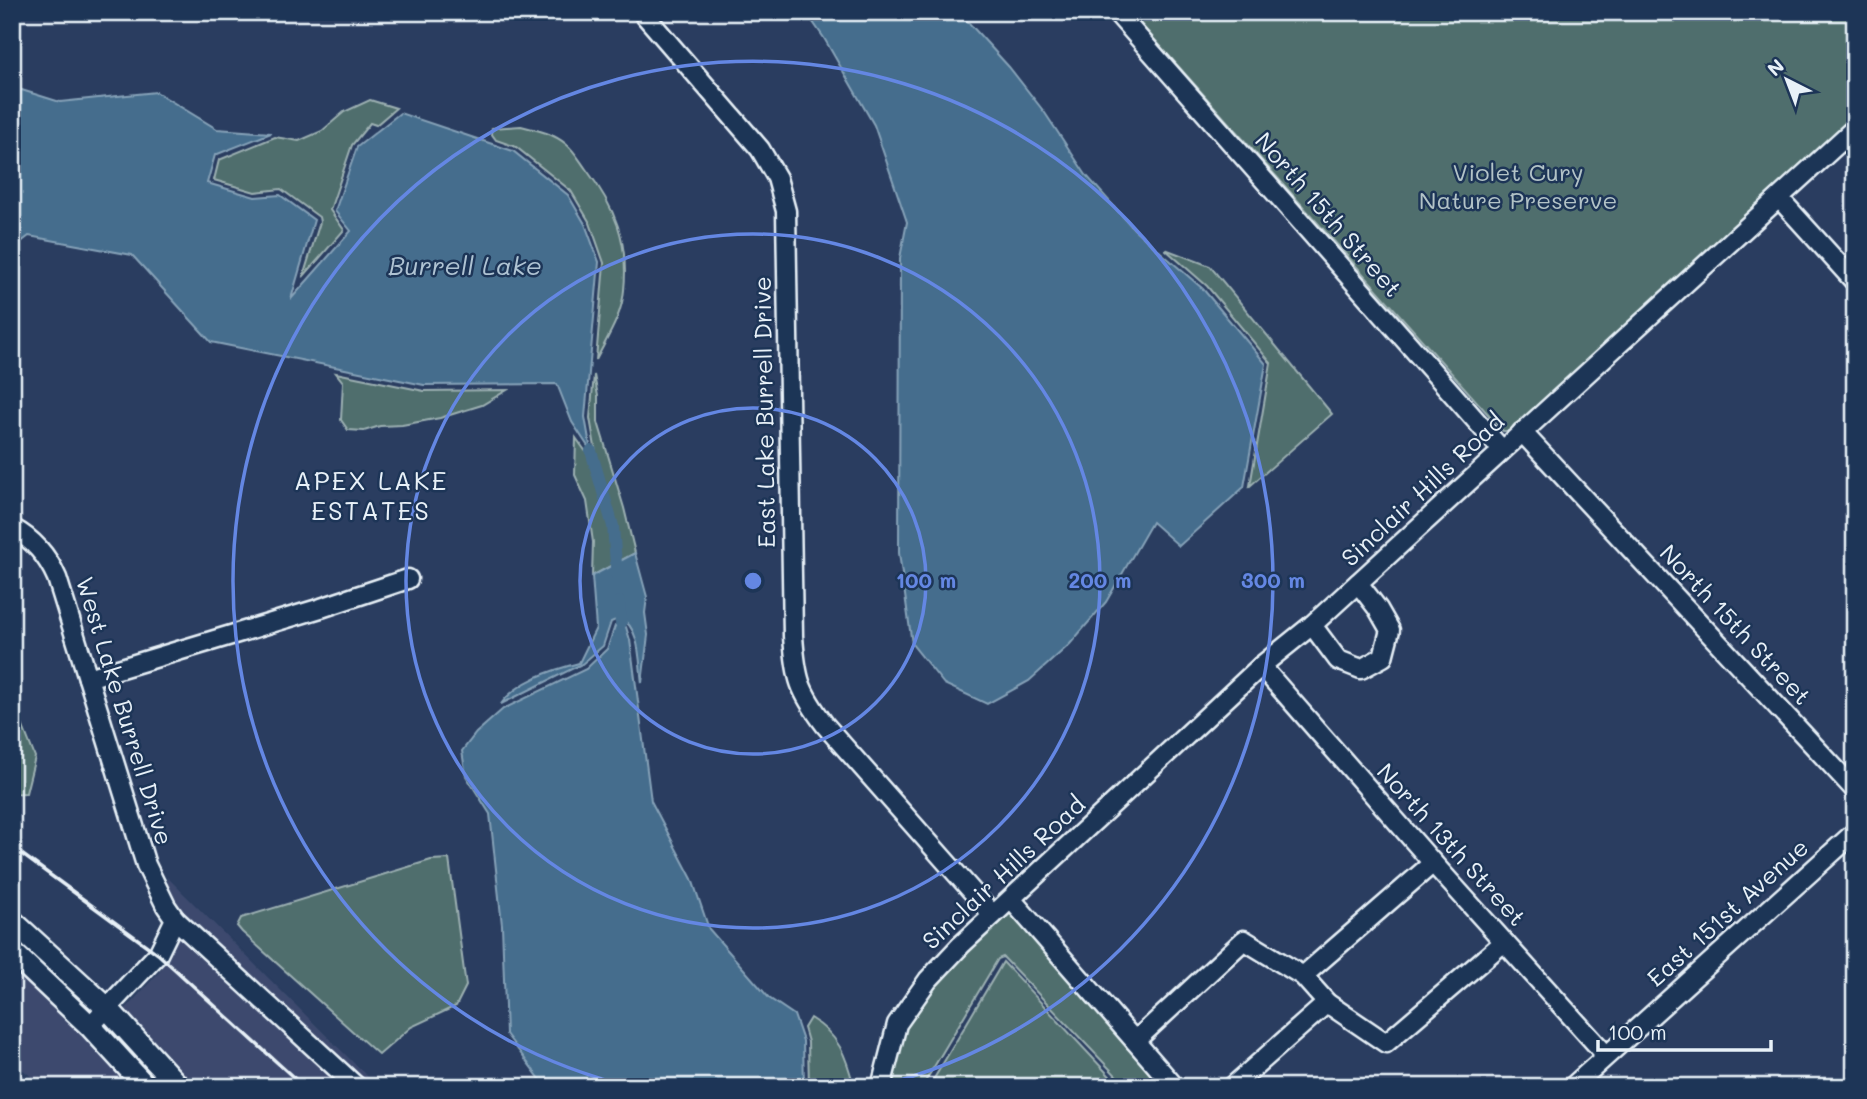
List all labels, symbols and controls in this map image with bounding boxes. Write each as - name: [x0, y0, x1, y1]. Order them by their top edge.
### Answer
- north arrow: [1752, 46, 1822, 116]
- text: N: [1762, 53, 1789, 81]
- street label: North 15th Street: [1249, 125, 1409, 303]
- park label: Violet Cury Nature Preserve: [1419, 156, 1617, 215]
- water label: Burrell Lake: [388, 248, 542, 282]
- street label: East Lake Burrell Drive: [746, 276, 781, 548]
- street label: Sinclair Hills Road: [1334, 405, 1510, 573]
- district label: APEX LAKE ESTATES: [294, 463, 448, 527]
- street label: North 15th Street: [1654, 537, 1819, 711]
- text: 100 m: [896, 566, 956, 593]
- text: 200 m: [1069, 566, 1131, 593]
- text: 300 m: [1241, 566, 1305, 593]
- centre of rings: [741, 569, 765, 593]
- street label: West Lake Burrell Drive: [70, 573, 181, 848]
- street label: North 13th Street: [1371, 756, 1533, 932]
- street label: Sinclair Hills Road: [915, 788, 1091, 956]
- street label: East 151st Avenue: [1640, 831, 1814, 993]
- scale bar: [1598, 1008, 1771, 1052]
- text: 100 m: [1608, 1018, 1667, 1045]

